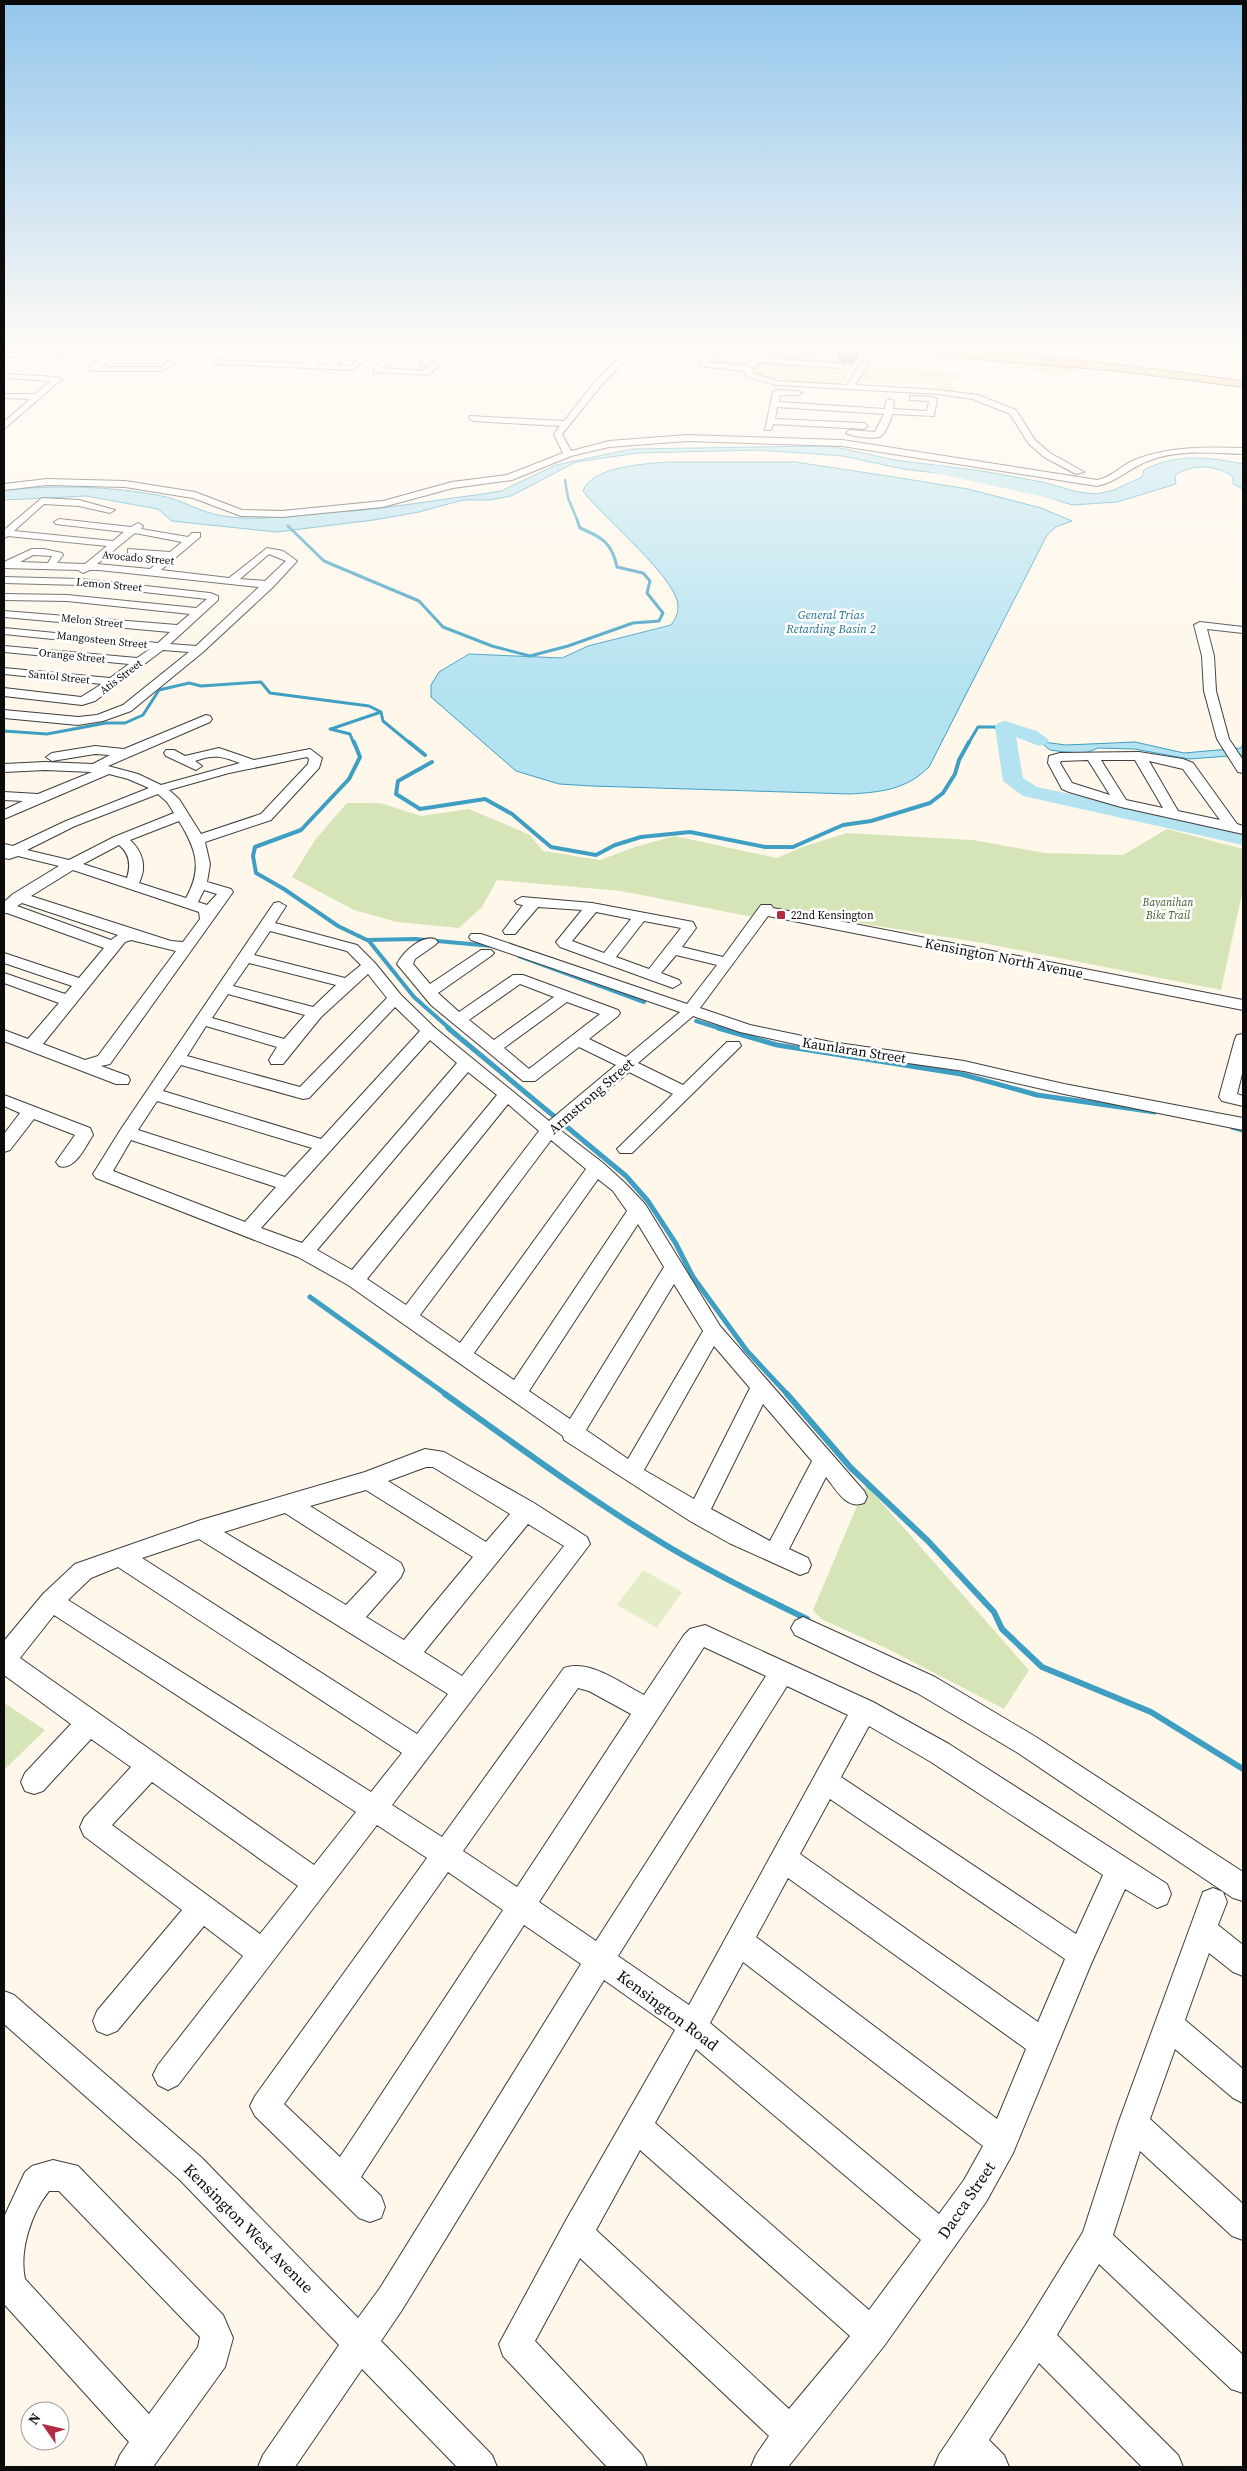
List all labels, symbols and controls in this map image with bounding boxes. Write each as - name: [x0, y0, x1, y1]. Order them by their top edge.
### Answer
- street label: Avocado Street: [101, 547, 175, 569]
- street label: Lemon Street: [76, 575, 143, 595]
- water label: General Trias Retarding Basin 2: [785, 607, 876, 637]
- street label: Melon Street: [60, 610, 124, 632]
- street label: Mangosteen Street: [56, 628, 148, 652]
- street label: Orange Street: [38, 645, 106, 667]
- street label: Atis Street: [97, 656, 146, 698]
- street label: Santol Street: [28, 666, 91, 688]
- park label: Bayanihan Bike Trail: [1142, 895, 1194, 923]
- place label: 22nd Kensington: [791, 908, 874, 923]
- marker: 22nd Kensington: [775, 909, 787, 921]
- street label: Kensington North Avenue: [923, 933, 1085, 983]
- street label: Kaunlaran Street: [801, 1032, 908, 1068]
- street label: Armstrong Street: [544, 1053, 638, 1139]
- street label: Kensington Road: [613, 1965, 723, 2055]
- street label: Dacca Street: [932, 2157, 1000, 2243]
- street label: Kensington West Avenue: [179, 2158, 319, 2298]
- north arrow: [20, 2401, 70, 2451]
- text: N: [23, 2409, 45, 2429]

